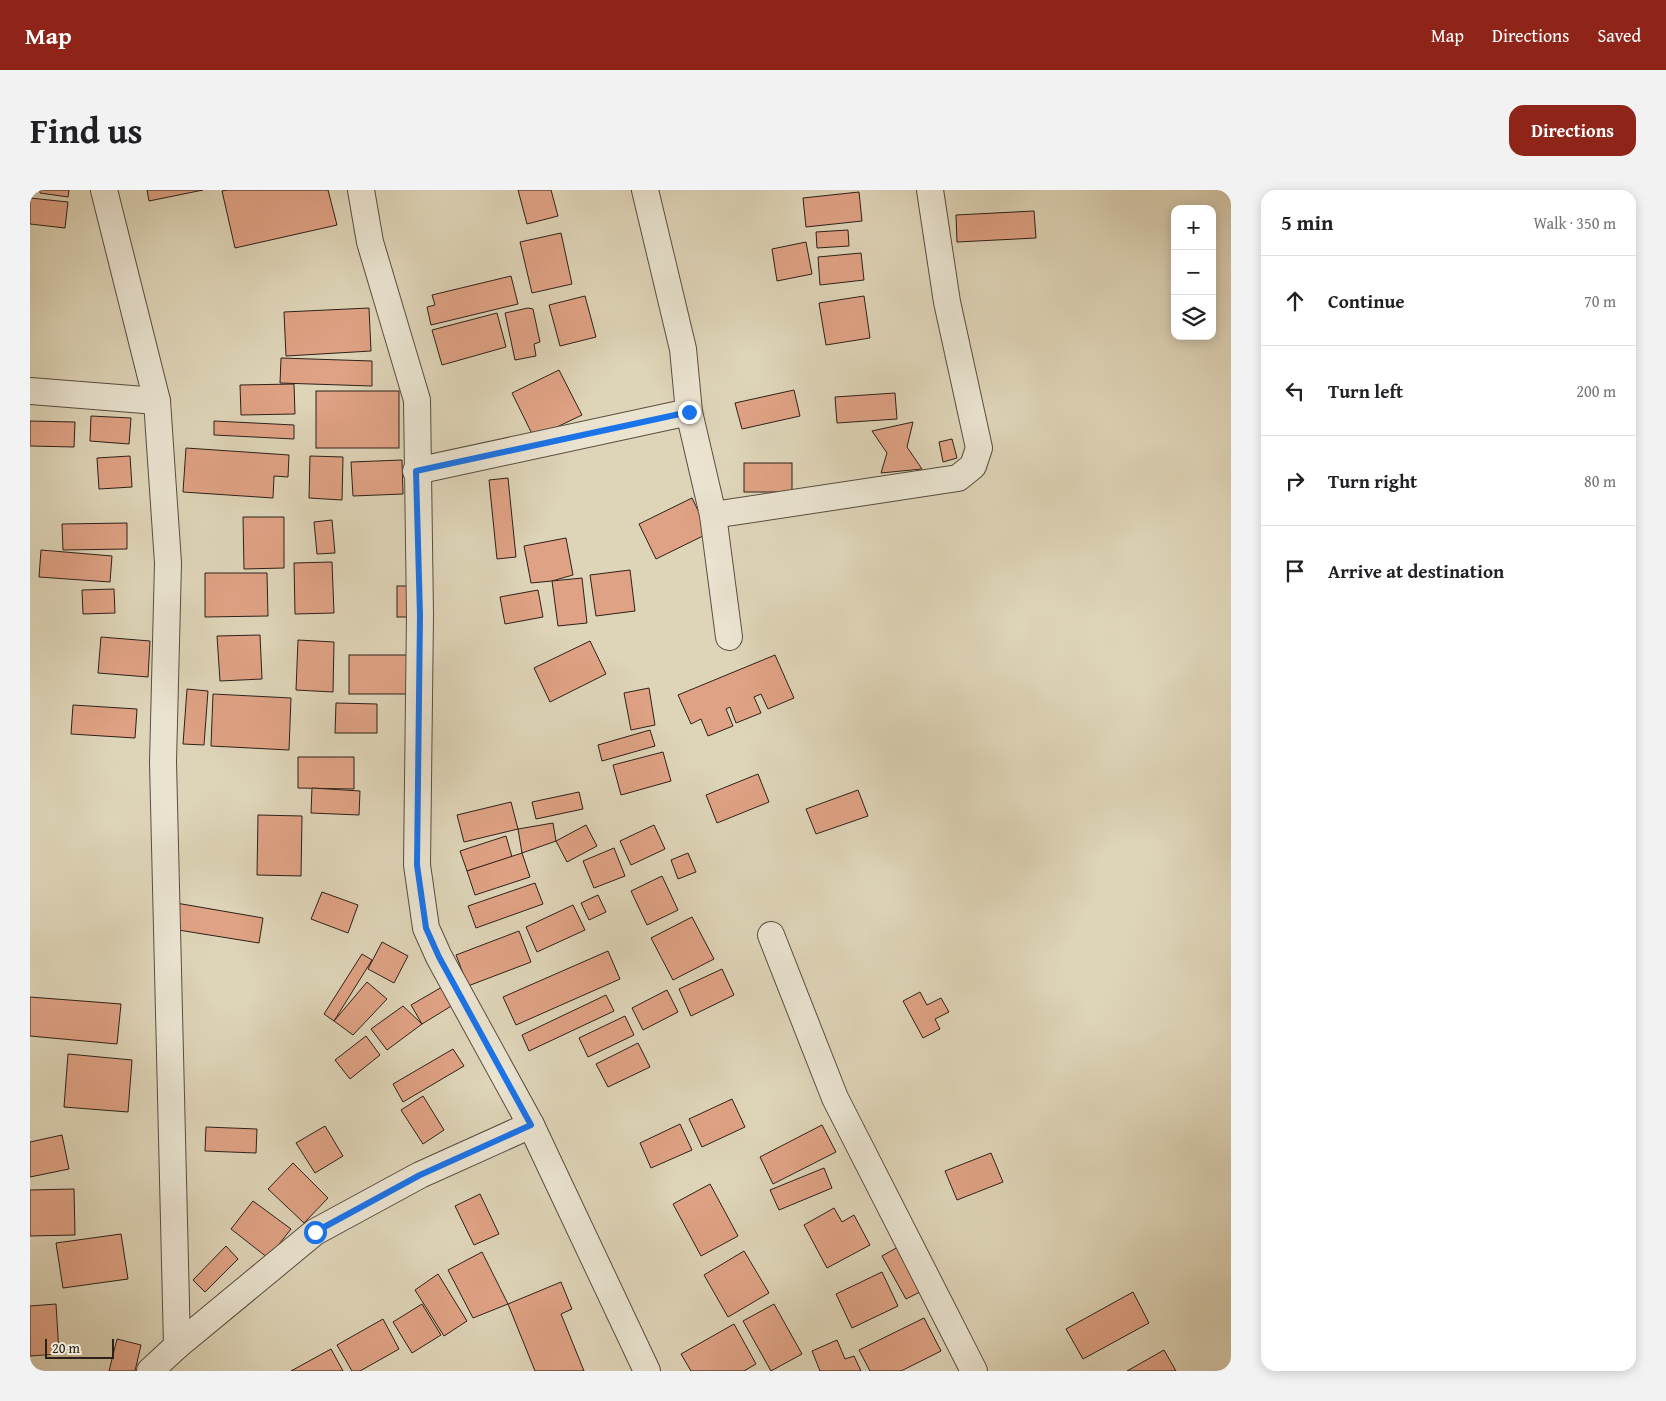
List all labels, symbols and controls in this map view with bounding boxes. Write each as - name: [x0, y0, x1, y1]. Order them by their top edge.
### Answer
- text: Map: [25, 18, 72, 53]
- text: Map: [1431, 22, 1464, 49]
- text: Directions: [1492, 22, 1569, 49]
- text: Saved: [1597, 22, 1641, 49]
- text: Find us: [30, 105, 143, 156]
- button: Directions: [1509, 105, 1636, 156]
- map controls: [1171, 205, 1216, 340]
- button: +: [1171, 205, 1216, 250]
- text: 5 min: [1281, 207, 1333, 238]
- text: Walk · 350 m: [1533, 211, 1616, 235]
- button: −: [1171, 250, 1216, 295]
- icon: ahead: [1281, 287, 1309, 315]
- text: Continue: [1328, 287, 1405, 315]
- text: 70 m: [1584, 289, 1616, 313]
- button: layers: [1171, 295, 1216, 340]
- icon: left: [1281, 377, 1309, 405]
- text: Turn left: [1328, 377, 1403, 405]
- text: 200 m: [1576, 379, 1616, 403]
- route end: [678, 401, 701, 424]
- icon: right: [1281, 467, 1309, 495]
- text: Turn right: [1328, 467, 1417, 495]
- text: 80 m: [1584, 469, 1616, 493]
- icon: arrive: [1281, 557, 1309, 585]
- text: Arrive at destination: [1328, 557, 1504, 585]
- route start: [304, 1221, 327, 1244]
- scale bar: [45, 1336, 114, 1359]
- text: 20 m: [52, 1338, 80, 1358]

